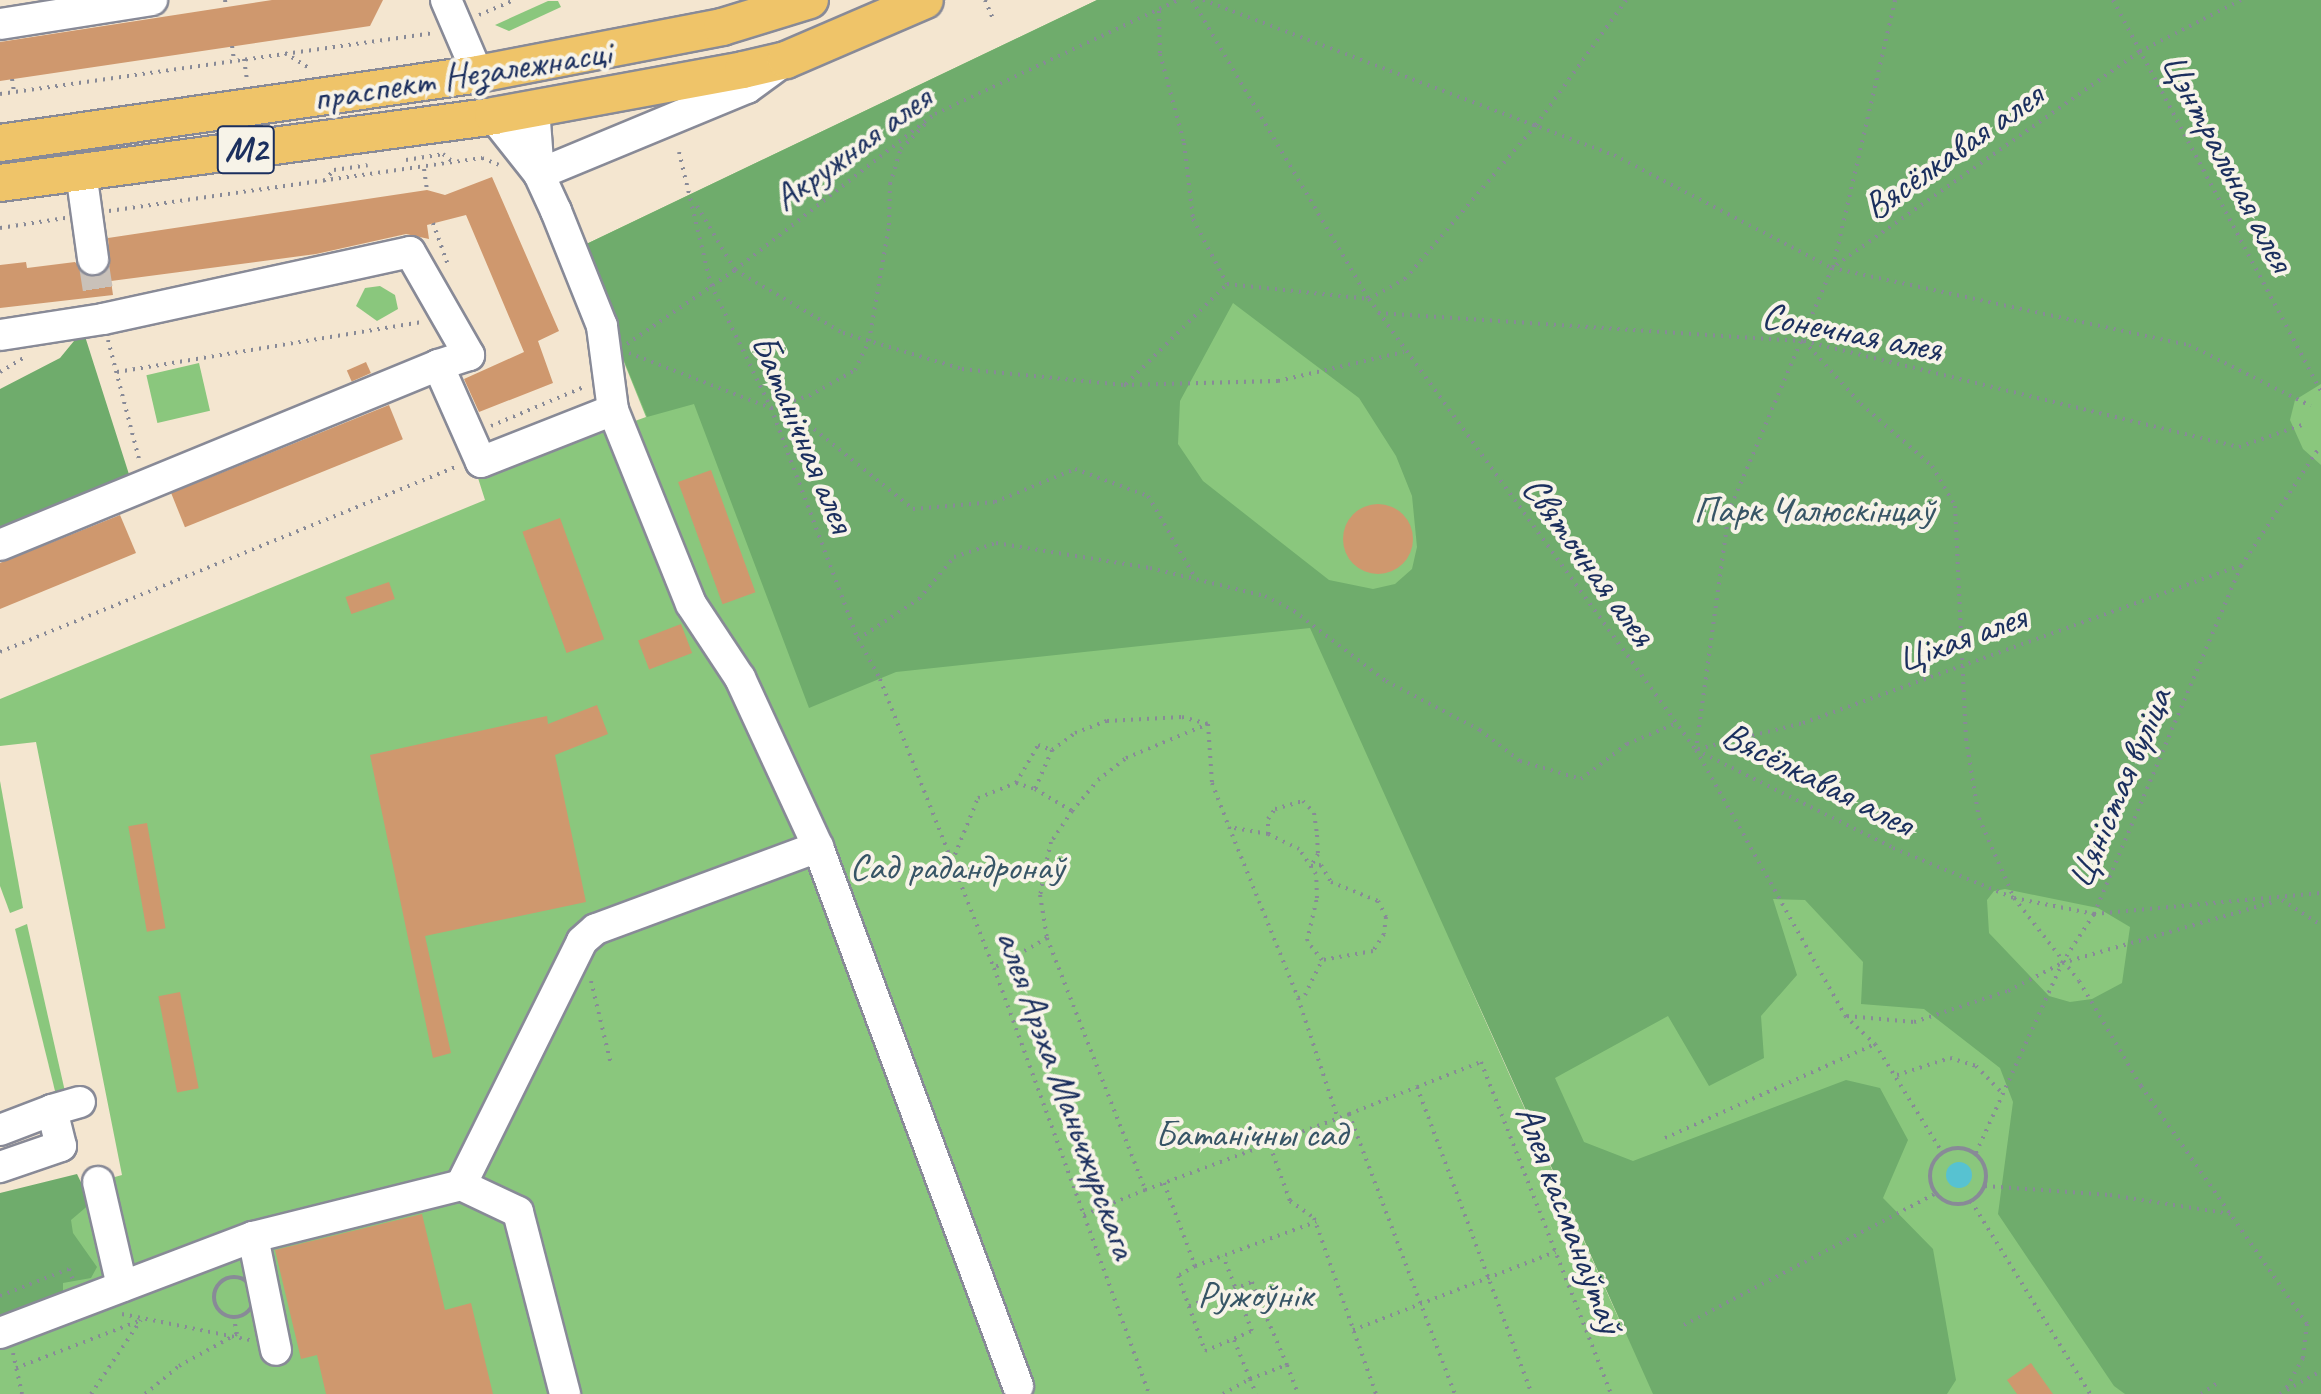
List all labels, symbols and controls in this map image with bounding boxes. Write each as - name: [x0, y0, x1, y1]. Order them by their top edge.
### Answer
- street label: праспект Незалежнасці: [310, 29, 614, 121]
- street label: Цэнтральная алея: [2151, 45, 2305, 279]
- street label: Вясёлкавая алея: [1854, 72, 2052, 230]
- street label: Акружная алея: [763, 75, 941, 221]
- road number: М2: [216, 118, 276, 182]
- street label: Сонечная алея: [1757, 292, 1947, 372]
- street label: Батанічная алея: [740, 325, 866, 541]
- street label: Святочная алея: [1511, 466, 1667, 656]
- park label: Парк Чалюскінцаў: [1693, 487, 1935, 533]
- street label: Ціхая алея: [1888, 593, 2034, 683]
- street label: Цяністая вуліца: [2057, 682, 2181, 894]
- street label: Вясёлкавая алея: [1715, 711, 1921, 847]
- park label: Сад радандронаў: [848, 844, 1066, 890]
- street label: алея Арэха Маньчжурскага: [986, 922, 1148, 1266]
- street label: Алея касманаўтаў: [1506, 1099, 1634, 1339]
- park label: Батанічны сад: [1155, 1111, 1347, 1157]
- park label: Ружоўнік: [1197, 1272, 1313, 1318]

